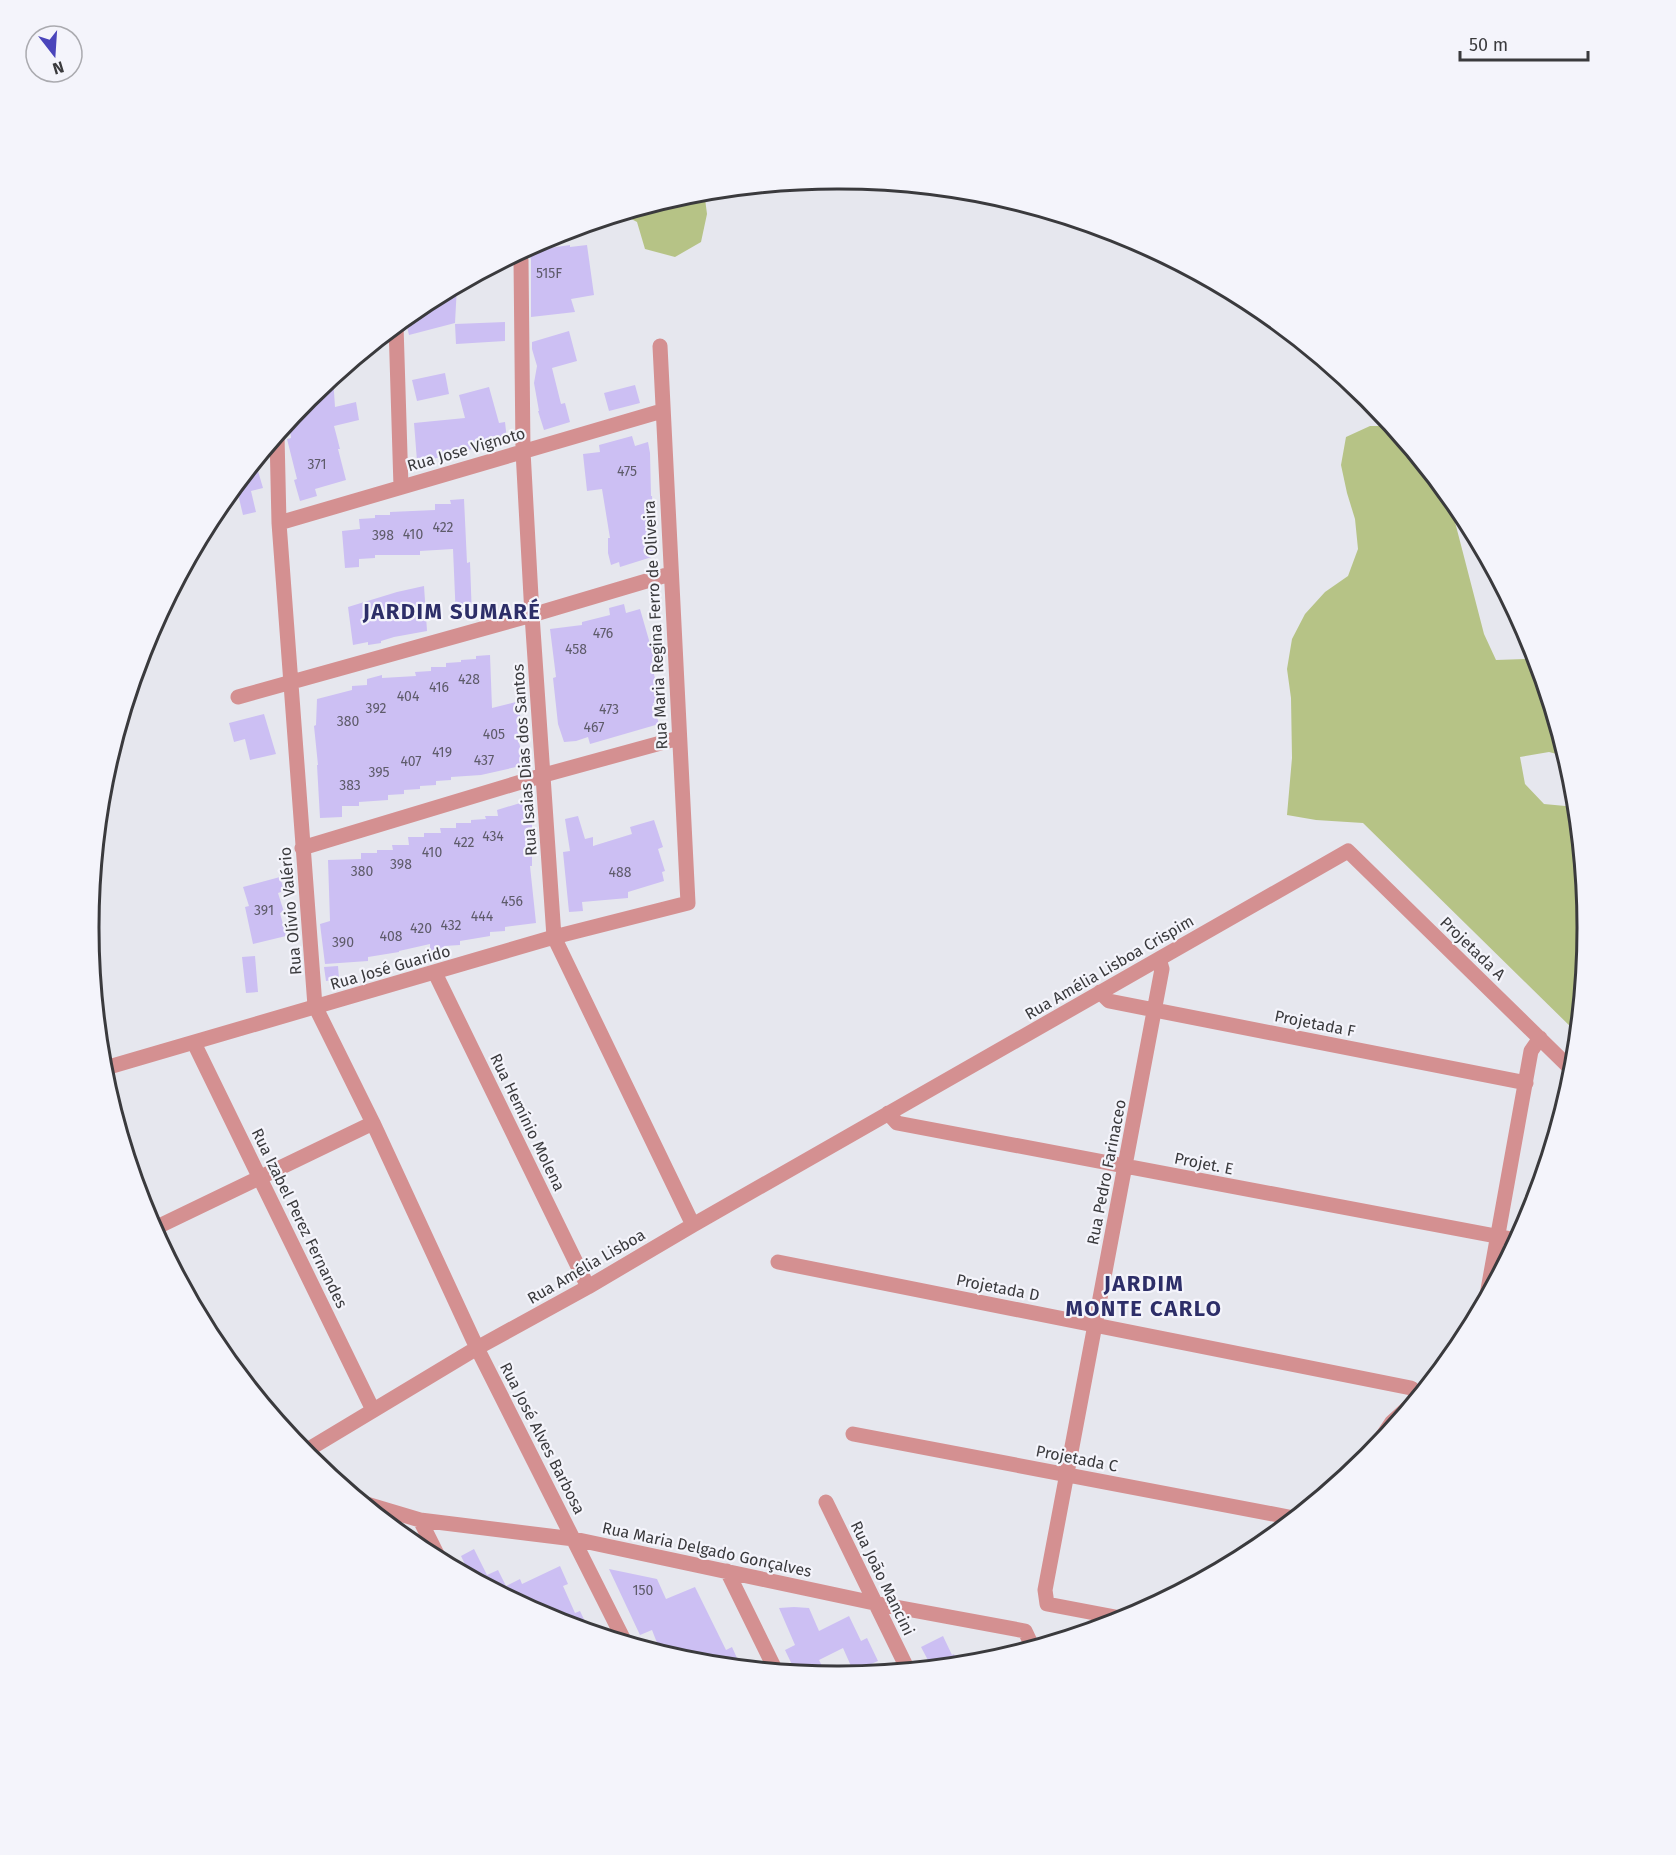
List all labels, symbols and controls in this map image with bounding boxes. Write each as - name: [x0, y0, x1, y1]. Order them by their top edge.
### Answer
- north arrow: [24, 24, 84, 84]
- scale bar: [1460, 24, 1588, 62]
- text: 50 m: [1469, 34, 1508, 56]
- text: N: [50, 57, 66, 79]
- house number: 515F: [536, 265, 562, 282]
- street label: Rua Jose Vignoto: [405, 424, 527, 475]
- house number: 371: [308, 456, 326, 473]
- house number: 475: [617, 463, 637, 480]
- street label: Rua Maria Regina Ferro de Oliveira: [639, 500, 672, 750]
- house number: 422: [432, 519, 454, 536]
- house number: 410: [403, 526, 423, 543]
- house number: 398: [372, 527, 394, 544]
- district label: JARDIM SUMARÉ: [362, 598, 541, 625]
- house number: 476: [593, 625, 613, 642]
- house number: 458: [565, 641, 587, 658]
- street label: Rua Isaias Dias dos Santos: [508, 663, 541, 857]
- house number: 428: [458, 671, 480, 688]
- house number: 416: [429, 679, 449, 696]
- house number: 404: [397, 688, 420, 705]
- house number: 392: [366, 700, 386, 717]
- house number: 473: [599, 701, 619, 718]
- house number: 380: [337, 713, 359, 730]
- house number: 467: [584, 719, 604, 736]
- house number: 405: [483, 726, 505, 743]
- house number: 419: [432, 744, 452, 761]
- house number: 437: [474, 752, 494, 769]
- house number: 407: [400, 753, 422, 770]
- house number: 395: [368, 764, 390, 781]
- house number: 383: [339, 777, 361, 794]
- house number: 434: [482, 828, 504, 845]
- house number: 422: [453, 834, 475, 851]
- house number: 410: [422, 844, 442, 861]
- street label: Rua Olívio Valério: [275, 846, 306, 976]
- house number: 398: [390, 856, 412, 873]
- house number: 380: [351, 863, 373, 880]
- house number: 488: [609, 864, 632, 881]
- house number: 456: [501, 893, 523, 910]
- house number: 391: [254, 902, 274, 919]
- house number: 444: [471, 908, 494, 925]
- street label: Rua Amélia Lisboa Crispim: [1021, 911, 1197, 1024]
- street label: Projetada A: [1436, 913, 1510, 985]
- house number: 432: [441, 917, 462, 934]
- house number: 420: [410, 920, 432, 937]
- house number: 408: [380, 928, 403, 945]
- house number: 390: [332, 934, 354, 951]
- street label: Rua José Guarido: [328, 941, 453, 994]
- street label: Projetada F: [1273, 1006, 1357, 1041]
- street label: Rua Hemínio Molena: [486, 1050, 569, 1194]
- street label: Rua Pedro Farinaceo: [1083, 1098, 1130, 1247]
- street label: Rua Izabel Perez Fernandes: [248, 1125, 351, 1311]
- street label: Projet. E: [1173, 1148, 1235, 1179]
- street label: Rua Amélia Lisboa: [524, 1225, 649, 1308]
- street label: Projetada D: [955, 1270, 1041, 1305]
- district label: JARDIM MONTE CARLO: [1066, 1270, 1222, 1322]
- street label: Rua José Alves Barbosa: [496, 1359, 589, 1517]
- street label: Projetada C: [1034, 1441, 1120, 1476]
- street label: Rua Maria Delgado Gonçalves: [600, 1518, 813, 1582]
- street label: Rua João Mancini: [847, 1518, 918, 1639]
- house number: 150: [633, 1582, 654, 1599]

